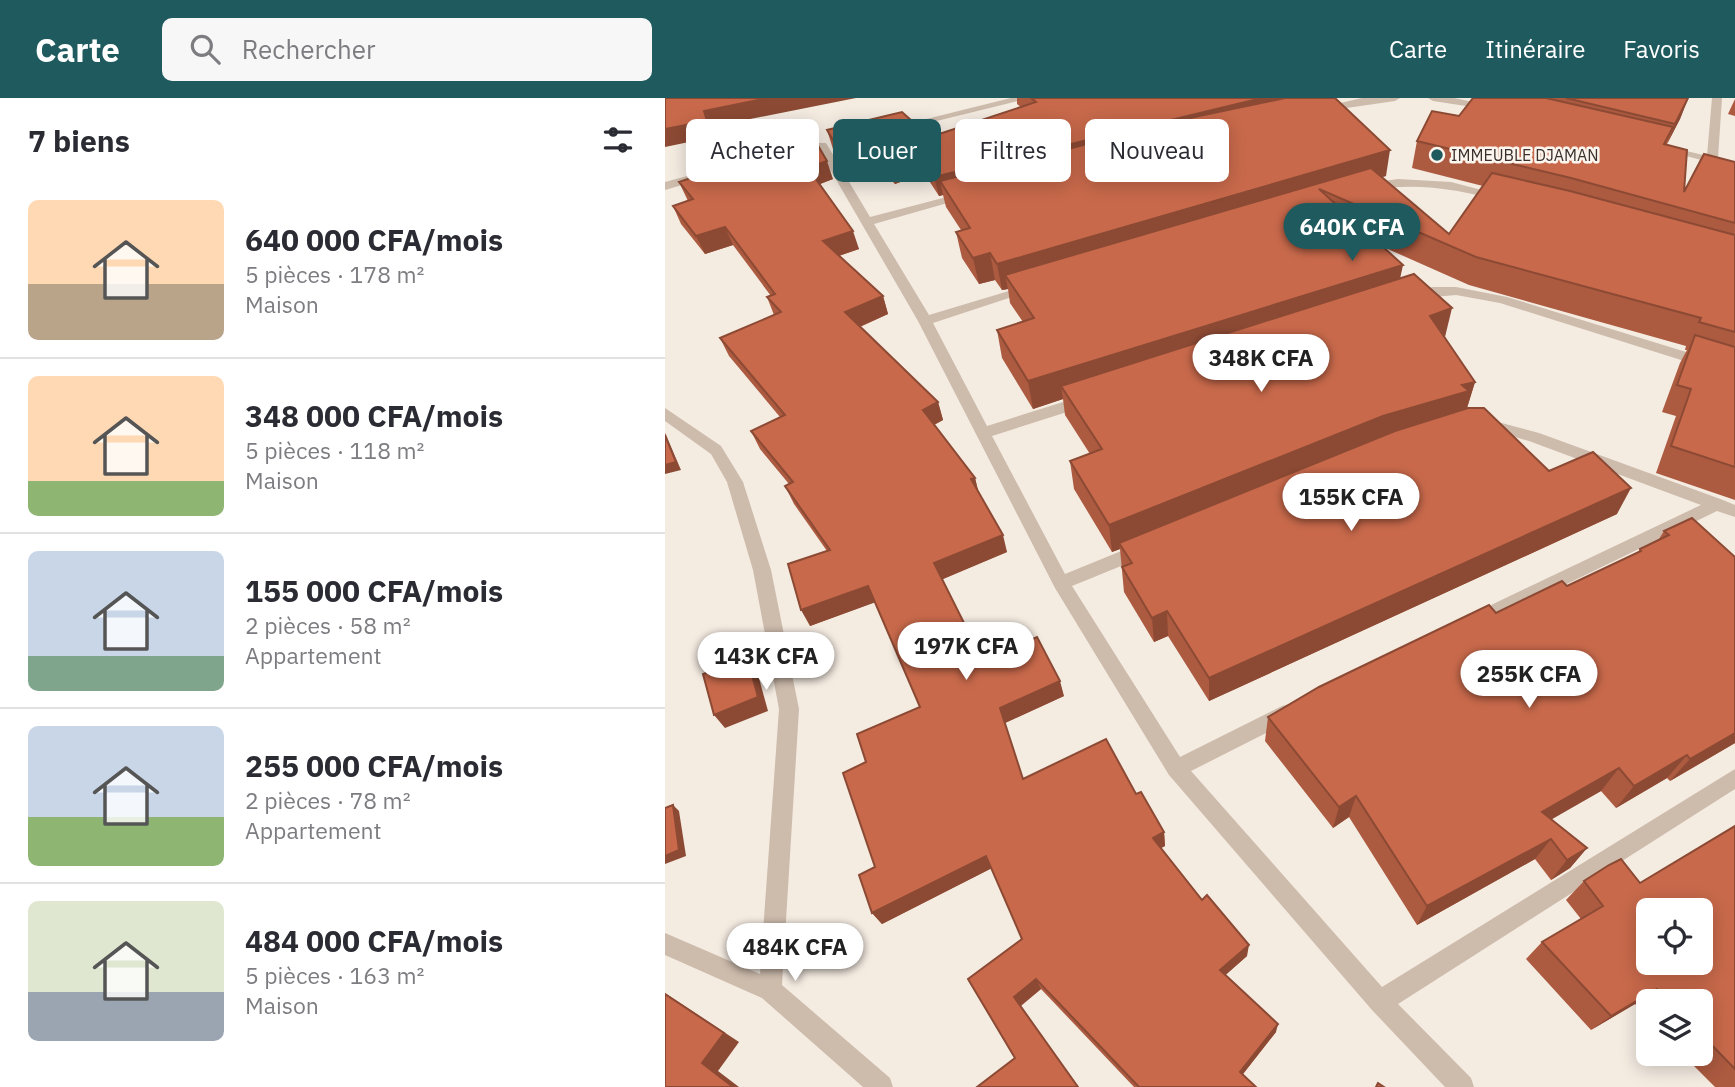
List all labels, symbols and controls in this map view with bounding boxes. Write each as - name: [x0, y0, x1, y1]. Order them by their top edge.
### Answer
- search box: [162, 18, 652, 81]
- text: Carte: [35, 28, 120, 71]
- icon: search: [186, 30, 224, 68]
- text: Rechercher: [242, 32, 376, 66]
- text: Carte: [1389, 33, 1447, 65]
- text: Itinéraire: [1485, 33, 1585, 65]
- text: Favoris: [1623, 33, 1700, 65]
- chip: Acheter: [686, 119, 819, 182]
- chip: Louer: [833, 119, 941, 182]
- chip: Filtres: [955, 119, 1071, 182]
- chip: Nouveau: [1085, 119, 1229, 182]
- text: 7 biens: [28, 121, 130, 160]
- icon: filters: [599, 121, 637, 159]
- place label: IMMEUBLE DJAMAN: [1451, 145, 1599, 165]
- marker: IMMEUBLE DJAMAN: [1429, 147, 1445, 163]
- pin: 640K CFA: [1280, 204, 1424, 263]
- text: 640K CFA: [1299, 211, 1405, 241]
- text: 640 000 CFA/mois: [245, 220, 503, 259]
- icon: home: [84, 228, 168, 312]
- text: 5 pièces · 178 m²: [245, 259, 424, 289]
- text: Maison: [245, 289, 319, 319]
- pin: 348K CFA: [1189, 334, 1333, 394]
- text: 348K CFA: [1208, 342, 1314, 372]
- text: 348 000 CFA/mois: [245, 396, 503, 435]
- icon: home: [84, 404, 168, 488]
- text: 5 pièces · 118 m²: [245, 435, 424, 465]
- text: Maison: [245, 465, 319, 495]
- pin: 155K CFA: [1279, 474, 1423, 533]
- text: 155K CFA: [1298, 481, 1404, 511]
- text: 155 000 CFA/mois: [245, 571, 503, 610]
- icon: home: [84, 579, 168, 663]
- text: 2 pièces · 58 m²: [245, 610, 411, 640]
- pin: 197K CFA: [894, 622, 1038, 682]
- text: 197K CFA: [913, 630, 1019, 660]
- pin: 143K CFA: [694, 632, 838, 692]
- text: Appartement: [245, 640, 382, 670]
- text: 143K CFA: [713, 640, 819, 670]
- pin: 255K CFA: [1457, 650, 1601, 710]
- text: 255K CFA: [1476, 658, 1582, 688]
- text: 255 000 CFA/mois: [245, 746, 503, 785]
- icon: home: [84, 754, 168, 838]
- text: 2 pièces · 78 m²: [245, 785, 411, 815]
- text: Appartement: [245, 815, 382, 845]
- map controls: [1636, 898, 1713, 1066]
- button: locate: [1636, 898, 1713, 975]
- text: 484 000 CFA/mois: [245, 921, 503, 960]
- pin: 484K CFA: [723, 924, 867, 983]
- icon: home: [84, 929, 168, 1013]
- text: 484K CFA: [742, 931, 848, 961]
- text: 5 pièces · 163 m²: [245, 960, 424, 990]
- button: layers: [1636, 989, 1713, 1066]
- text: Maison: [245, 990, 319, 1020]

